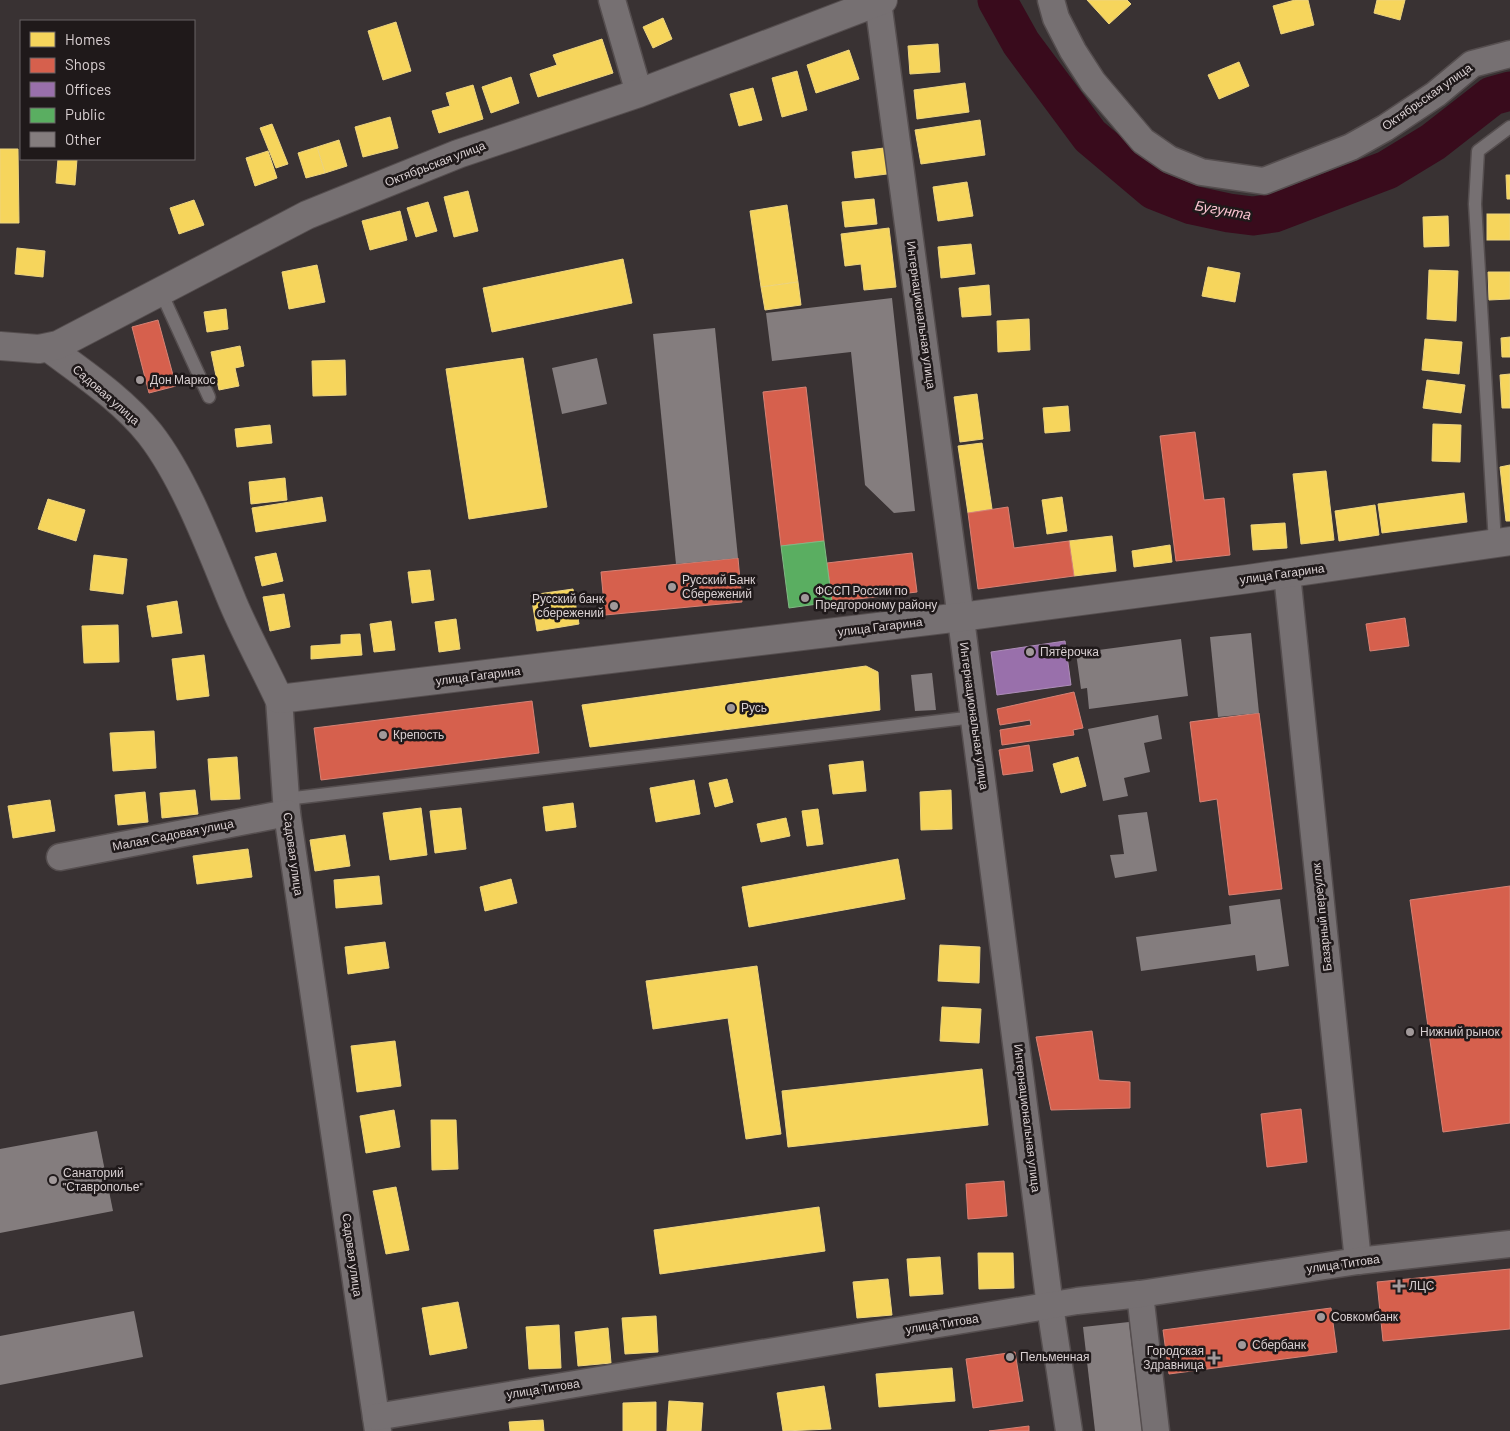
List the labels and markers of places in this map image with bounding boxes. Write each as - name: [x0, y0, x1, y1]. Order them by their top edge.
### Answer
- place label: Дон Маркос: [150, 372, 216, 387]
- marker: Дон Маркос: [134, 374, 146, 386]
- place label: Русский Банк Сбережений: [682, 572, 756, 601]
- marker: Русский Банк Сбережений: [666, 581, 678, 593]
- place label: ФССП России по Предгороному району: [815, 583, 937, 612]
- place label: Русский банк сбережений: [532, 591, 605, 620]
- marker: ФССП России по Предгороному району: [799, 592, 811, 604]
- marker: Русский банк сбережений: [608, 600, 620, 612]
- place label: Пятёрочка: [1040, 644, 1099, 659]
- marker: Пятёрочка: [1024, 646, 1036, 658]
- place label: Русь: [741, 700, 767, 715]
- marker: Русь: [725, 702, 737, 714]
- place label: Крепость: [393, 727, 444, 742]
- marker: Крепость: [377, 729, 389, 741]
- place label: Нижний рынок: [1420, 1024, 1500, 1039]
- marker: Нижний рынок: [1404, 1026, 1416, 1038]
- place label: Санаторий "Ставрополье": [63, 1165, 143, 1194]
- marker: Санаторий "Ставрополье": [47, 1174, 59, 1186]
- place label: ЛЦС: [1409, 1278, 1435, 1293]
- marker: ЛЦС: [1393, 1280, 1405, 1292]
- place label: Совкомбанк: [1331, 1309, 1399, 1323]
- marker: Совкомбанк: [1315, 1311, 1327, 1323]
- place label: Сбербанк: [1252, 1337, 1307, 1352]
- marker: Сбербанк: [1236, 1339, 1248, 1351]
- place label: Городская Здравница: [1143, 1343, 1204, 1372]
- place label: Пельменная: [1020, 1349, 1090, 1363]
- marker: Пельменная: [1004, 1351, 1016, 1363]
- marker: Городская Здравница: [1208, 1352, 1220, 1364]

